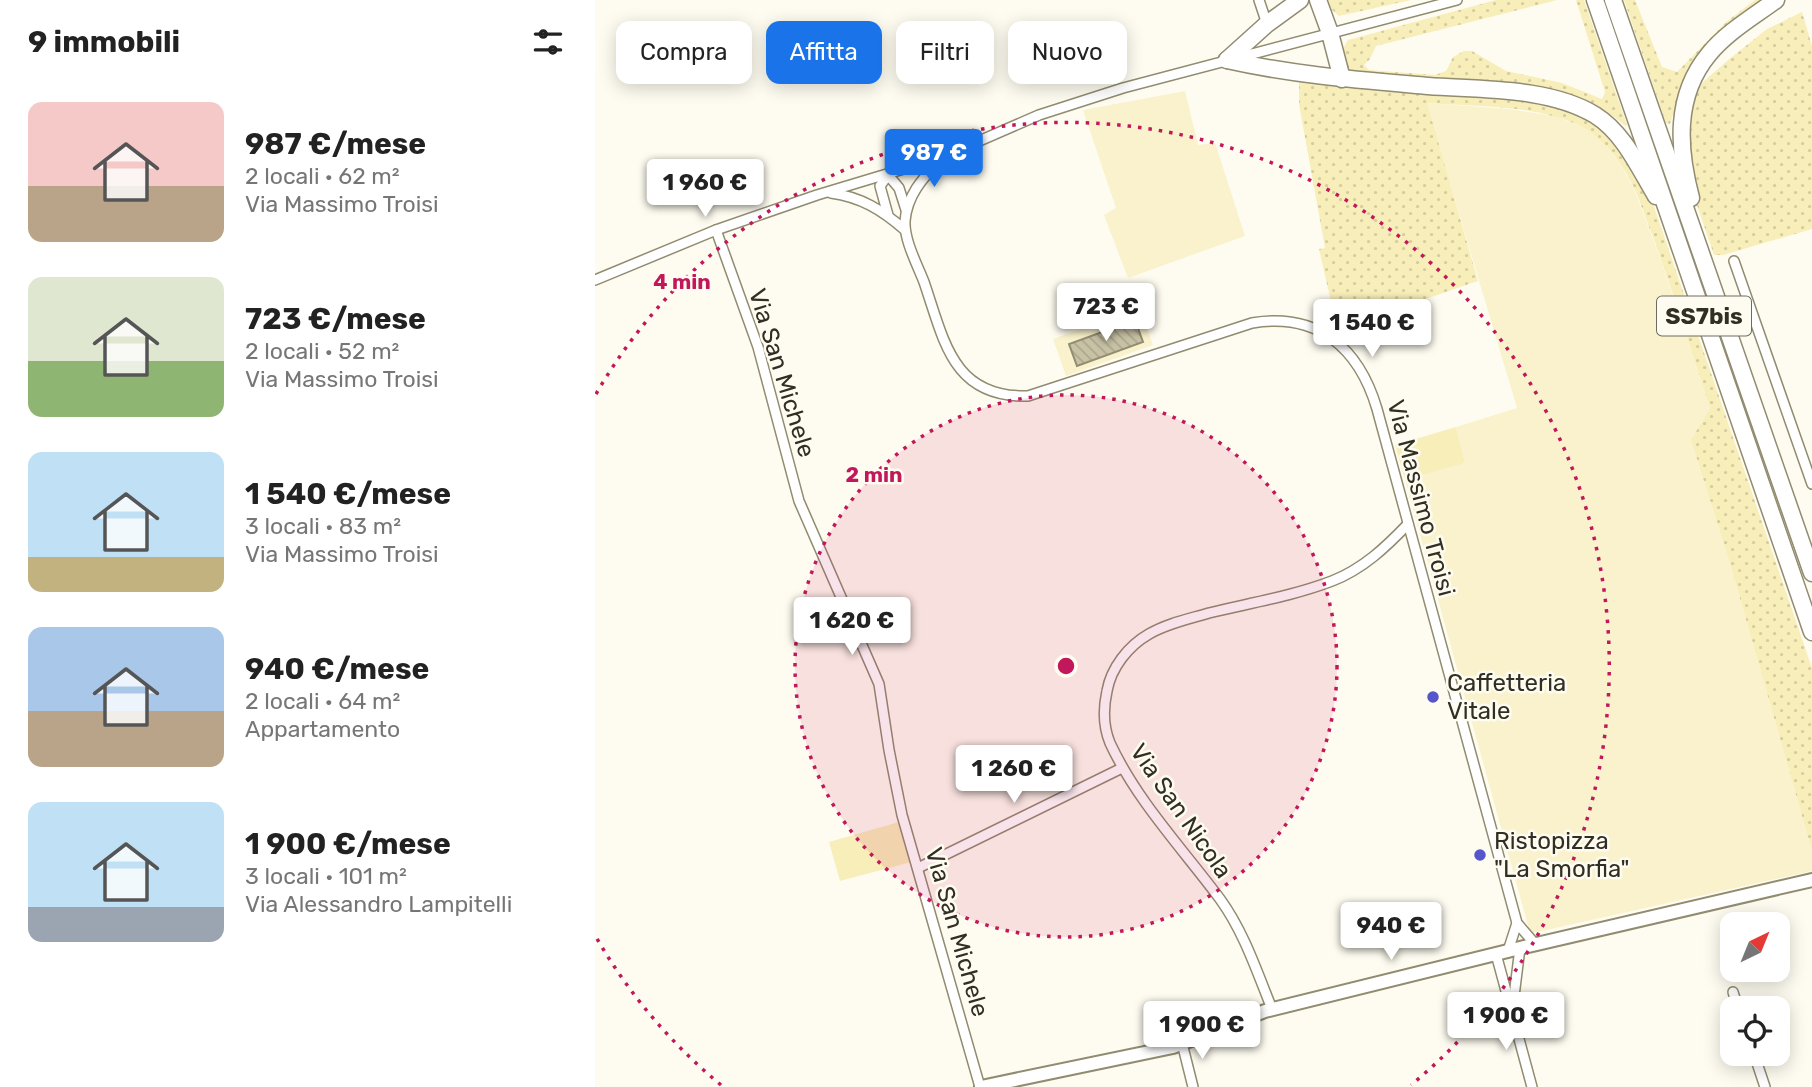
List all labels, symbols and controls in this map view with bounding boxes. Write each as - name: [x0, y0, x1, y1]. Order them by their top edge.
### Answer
- chip: Compra: [616, 21, 752, 84]
- chip: Affitta: [766, 21, 882, 84]
- chip: Filtri: [896, 21, 994, 84]
- chip: Nuovo: [1008, 21, 1127, 84]
- icon: filters: [529, 23, 567, 61]
- text: 9 immobili: [28, 24, 180, 60]
- text: 987 €/mese: [245, 126, 426, 162]
- icon: home: [84, 130, 168, 214]
- pin: 987 €: [885, 130, 983, 189]
- text: 987 €: [901, 138, 967, 166]
- pin: 1 960 €: [640, 160, 770, 219]
- text: 2 locali · 62 m²: [245, 162, 400, 190]
- text: 1 960 €: [663, 168, 747, 196]
- text: Via Massimo Troisi: [245, 190, 439, 218]
- text: 4 min: [653, 269, 711, 294]
- pin: 723 €: [1057, 284, 1155, 343]
- street label: Via San Michele: [743, 285, 821, 461]
- text: 723 €: [1073, 292, 1139, 320]
- road number: SS7bis: [1657, 296, 1751, 336]
- pin: 1 540 €: [1307, 300, 1437, 359]
- text: 723 €/mese: [245, 301, 426, 337]
- icon: home: [84, 305, 168, 389]
- text: 1 540 €: [1329, 308, 1415, 336]
- text: 2 locali · 52 m²: [245, 337, 399, 365]
- text: Via Massimo Troisi: [245, 365, 439, 393]
- street label: Via Massimo Troisi: [1381, 397, 1461, 599]
- text: 2 min: [846, 462, 902, 487]
- text: 1 540 €/mese: [245, 476, 451, 512]
- icon: home: [84, 480, 168, 564]
- text: 3 locali · 83 m²: [245, 512, 401, 540]
- text: Via Massimo Troisi: [245, 540, 439, 568]
- pin: 1 620 €: [787, 598, 917, 657]
- text: 1 620 €: [810, 606, 894, 634]
- text: 940 €/mese: [245, 651, 429, 687]
- centre of rings: [1054, 654, 1078, 678]
- icon: home: [84, 655, 168, 739]
- place label: Caffetteria Vitale: [1447, 669, 1566, 725]
- text: 2 locali · 64 m²: [245, 687, 400, 715]
- marker: Caffetteria Vitale: [1425, 689, 1441, 705]
- text: Appartamento: [245, 715, 400, 743]
- street label: Via San Nicola: [1124, 738, 1238, 884]
- pin: 1 260 €: [949, 746, 1079, 805]
- text: 1 260 €: [972, 754, 1056, 782]
- text: 1 900 €/mese: [245, 826, 451, 862]
- place label: Ristopizza "La Smorfia": [1494, 827, 1630, 883]
- icon: home: [84, 830, 168, 914]
- street label: Via San Michele: [919, 844, 995, 1020]
- marker: Ristopizza "La Smorfia": [1472, 847, 1488, 863]
- text: 3 locali · 101 m²: [245, 862, 407, 890]
- text: Via Alessandro Lampitelli: [245, 890, 512, 918]
- pin: 940 €: [1342, 902, 1440, 962]
- text: 940 €: [1357, 911, 1425, 939]
- north arrow: [1720, 912, 1790, 982]
- map controls: [1720, 912, 1790, 1066]
- pin: 1 900 €: [1441, 992, 1571, 1052]
- button: locate: [1720, 996, 1790, 1066]
- text: 1 900 €: [1463, 1001, 1549, 1029]
- pin: 1 900 €: [1137, 1002, 1267, 1061]
- text: 1 900 €: [1159, 1010, 1245, 1038]

